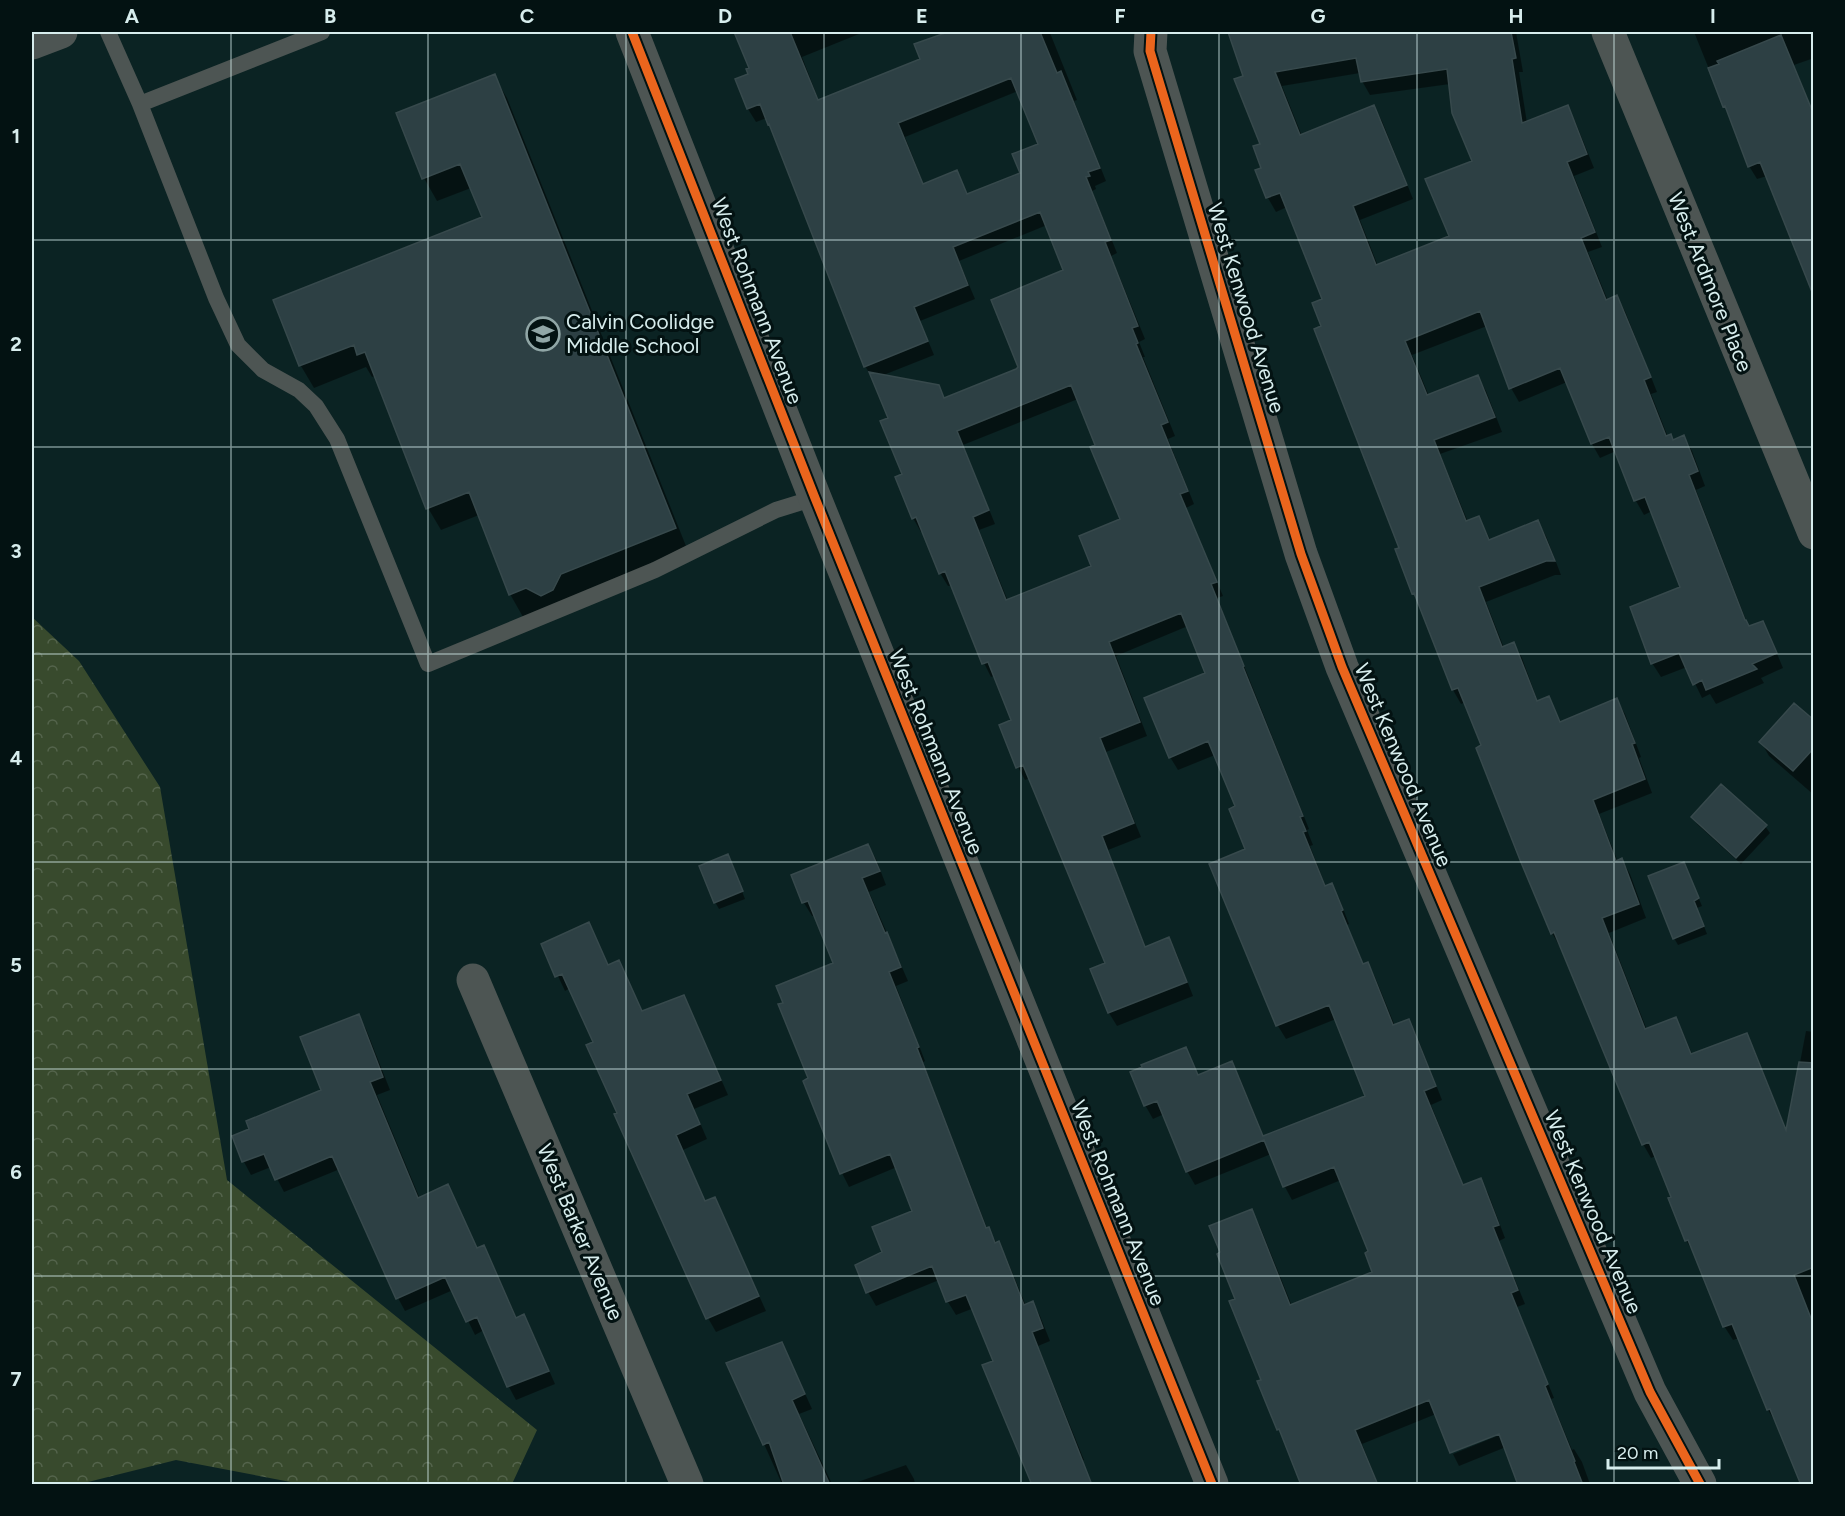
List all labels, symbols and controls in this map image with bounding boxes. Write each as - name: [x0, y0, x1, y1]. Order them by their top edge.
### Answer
- text: A: [125, 4, 140, 28]
- text: B: [324, 4, 336, 28]
- text: C: [520, 4, 534, 28]
- text: D: [718, 4, 732, 28]
- text: E: [916, 4, 928, 28]
- text: F: [1114, 4, 1126, 28]
- text: G: [1311, 4, 1326, 28]
- text: H: [1509, 4, 1524, 28]
- text: I: [1710, 4, 1716, 28]
- text: 1: [12, 124, 20, 148]
- street label: West Ardmore Place: [1663, 188, 1758, 375]
- street label: West Rohmann Avenue: [707, 194, 808, 408]
- street label: West Kenwood Avenue: [1203, 200, 1290, 416]
- place label: Calvin Coolidge Middle School: [566, 309, 714, 358]
- school or university icon: Calvin Coolidge Middle School: [525, 316, 561, 352]
- text: 2: [10, 332, 22, 356]
- text: 3: [10, 539, 22, 563]
- street label: West Rohmann Avenue: [884, 646, 989, 858]
- street label: West Kenwood Avenue: [1349, 659, 1458, 870]
- text: 4: [10, 746, 23, 770]
- text: 5: [10, 953, 22, 977]
- street label: West Rohmann Avenue: [1066, 1097, 1171, 1309]
- street label: West Kenwood Avenue: [1539, 1106, 1648, 1317]
- street label: West Barker Avenue: [532, 1140, 629, 1324]
- text: 6: [10, 1160, 22, 1184]
- text: 7: [10, 1367, 22, 1391]
- scale bar: [1608, 1432, 1719, 1470]
- text: 20 m: [1617, 1442, 1658, 1464]

